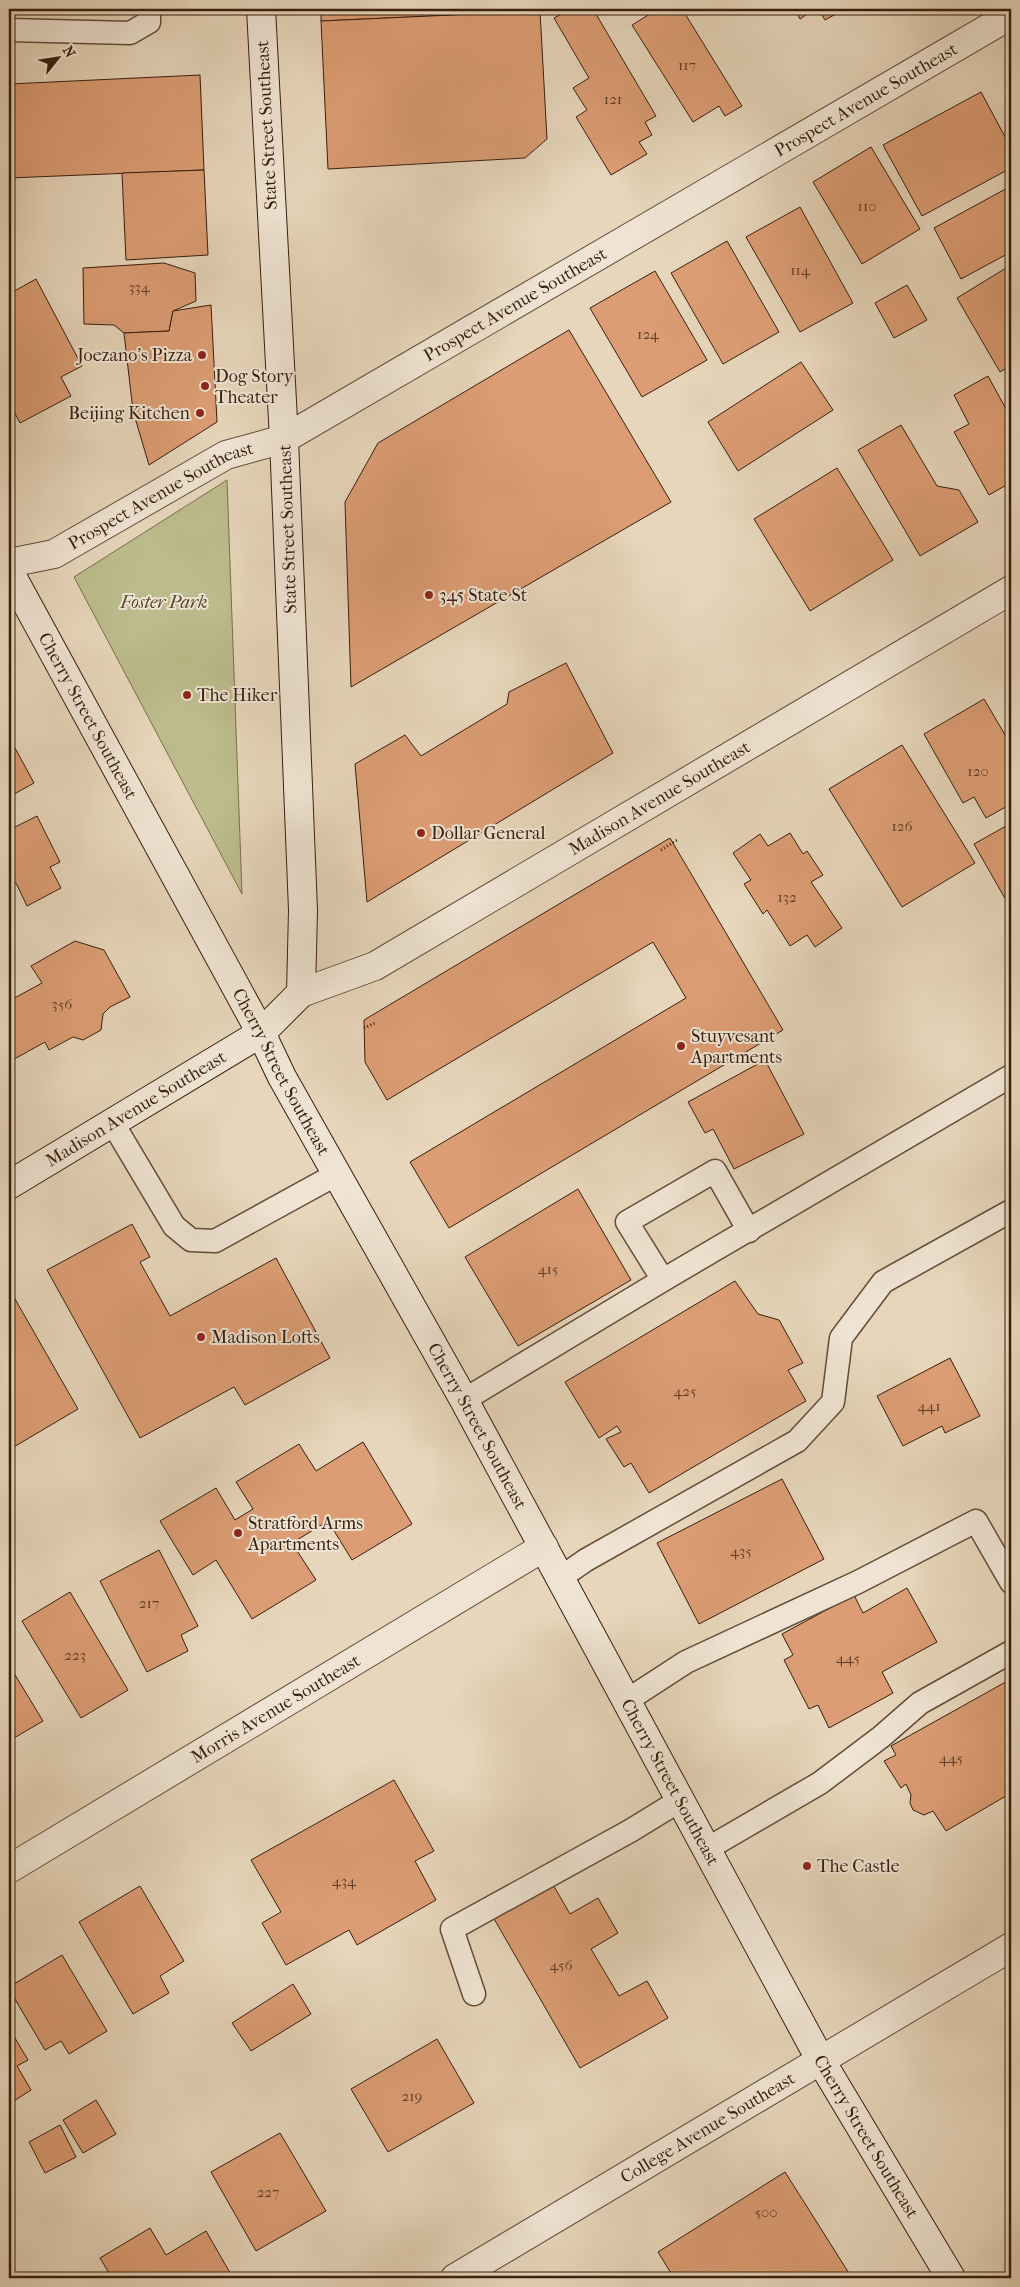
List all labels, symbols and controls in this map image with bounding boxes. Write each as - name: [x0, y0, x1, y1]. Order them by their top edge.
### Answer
- north arrow: [32, 32, 82, 82]
- street label: Prospect Avenue Southeast: [771, 38, 962, 161]
- street label: State Street Southeast: [252, 39, 282, 210]
- text: N: [59, 43, 79, 61]
- house number: 117: [678, 56, 696, 74]
- house number: 121: [604, 90, 622, 108]
- house number: 110: [858, 197, 876, 215]
- street label: Prospect Avenue Southeast: [420, 242, 611, 366]
- house number: 114: [790, 261, 811, 279]
- house number: 334: [128, 278, 151, 296]
- house number: 124: [637, 325, 660, 343]
- place label: Joezano's Pizza: [75, 345, 193, 366]
- marker: Joezano's Pizza: [196, 349, 208, 361]
- place label: Dog Story Theater: [215, 366, 295, 408]
- marker: Dog Story Theater: [199, 380, 211, 392]
- place label: Beijing Kitchen: [68, 403, 191, 424]
- marker: Beijing Kitchen: [194, 407, 206, 419]
- street label: Prospect Avenue Southeast: [64, 437, 256, 554]
- street label: State Street Southeast: [275, 443, 301, 614]
- place label: 345 State St: [439, 585, 528, 606]
- marker: 345 State St: [423, 589, 435, 601]
- park label: Foster Park: [120, 592, 207, 613]
- street label: Cherry Street Southeast: [34, 629, 142, 803]
- place label: The Hiker: [197, 685, 278, 706]
- marker: The Hiker: [181, 689, 193, 701]
- street label: Madison Avenue Southeast: [565, 736, 754, 860]
- house number: 120: [967, 762, 989, 780]
- house number: 126: [891, 817, 913, 835]
- place label: Dollar General: [431, 823, 545, 844]
- marker: Dollar General: [415, 827, 427, 839]
- house number: 132: [777, 888, 797, 906]
- street label: Cherry Street Southeast: [228, 985, 335, 1160]
- house number: 356: [52, 995, 73, 1013]
- place label: Stuyvesant Apartments: [690, 1026, 782, 1068]
- marker: Stuyvesant Apartments: [675, 1040, 687, 1052]
- street label: Madison Avenue Southeast: [42, 1046, 230, 1171]
- house number: 415: [538, 1260, 558, 1278]
- place label: Madison Lofts: [211, 1327, 320, 1348]
- marker: Madison Lofts: [195, 1331, 207, 1343]
- street label: Cherry Street Southeast: [423, 1339, 532, 1513]
- house number: 425: [673, 1382, 697, 1400]
- house number: 441: [917, 1397, 941, 1415]
- place label: Stratford Arms Apartments: [247, 1513, 363, 1555]
- marker: Stratford Arms Apartments: [232, 1527, 244, 1539]
- house number: 435: [730, 1542, 752, 1560]
- house number: 217: [139, 1594, 159, 1612]
- house number: 223: [64, 1646, 86, 1664]
- street label: Morris Avenue Southeast: [187, 1649, 364, 1768]
- house number: 445: [836, 1649, 860, 1667]
- street label: Cherry Street Southeast: [617, 1695, 724, 1870]
- house number: 445: [939, 1749, 963, 1767]
- place label: The Castle: [817, 1856, 900, 1877]
- marker: The Castle: [801, 1860, 813, 1872]
- house number: 434: [332, 1872, 357, 1890]
- house number: 456: [549, 1956, 573, 1974]
- street label: Cherry Street Southeast: [809, 2051, 923, 2222]
- street label: College Avenue Southeast: [617, 2067, 799, 2188]
- house number: 219: [402, 2087, 423, 2105]
- house number: 227: [257, 2183, 279, 2201]
- house number: 500: [755, 2203, 777, 2221]

